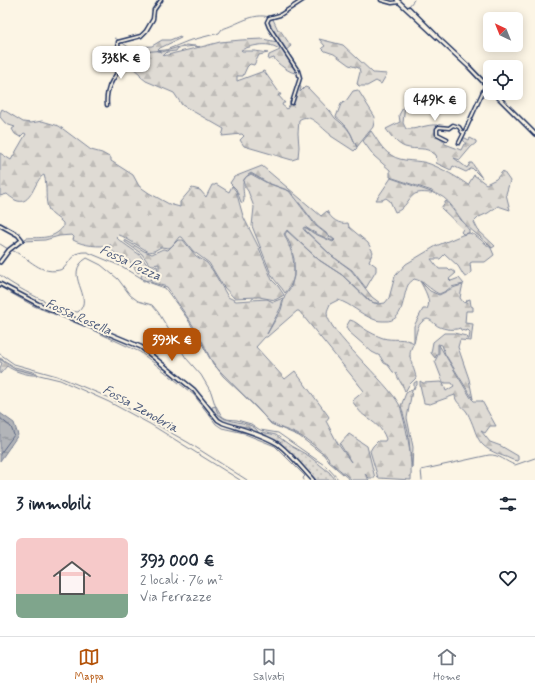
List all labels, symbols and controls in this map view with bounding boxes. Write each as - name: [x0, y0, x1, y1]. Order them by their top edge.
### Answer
- north arrow: [483, 12, 523, 52]
- map controls: [483, 12, 523, 100]
- pin: 338K €: [88, 46, 154, 80]
- text: 338K €: [101, 50, 141, 67]
- button: locate: [483, 60, 523, 100]
- pin: 449K €: [402, 88, 468, 122]
- text: 449K €: [413, 92, 457, 109]
- water label: Fossa Pozza: [97, 242, 164, 285]
- water label: Fossa Rosella: [43, 295, 115, 340]
- pin: 393K €: [139, 328, 205, 362]
- text: 393K €: [152, 332, 192, 349]
- water label: Fossa Zenobria: [100, 382, 182, 438]
- text: 3 immobili: [16, 493, 91, 515]
- icon: filters: [497, 493, 519, 515]
- text: 393 000 €: [140, 550, 215, 572]
- icon: home: [48, 554, 96, 602]
- icon: heart: [497, 567, 519, 589]
- text: 2 locali · 76 m²: [140, 572, 223, 589]
- text: Via Ferrazze: [140, 589, 212, 606]
- tab: Mappa: [75, 646, 104, 684]
- tab: Salvati: [253, 646, 284, 684]
- tab: Home: [433, 646, 460, 684]

